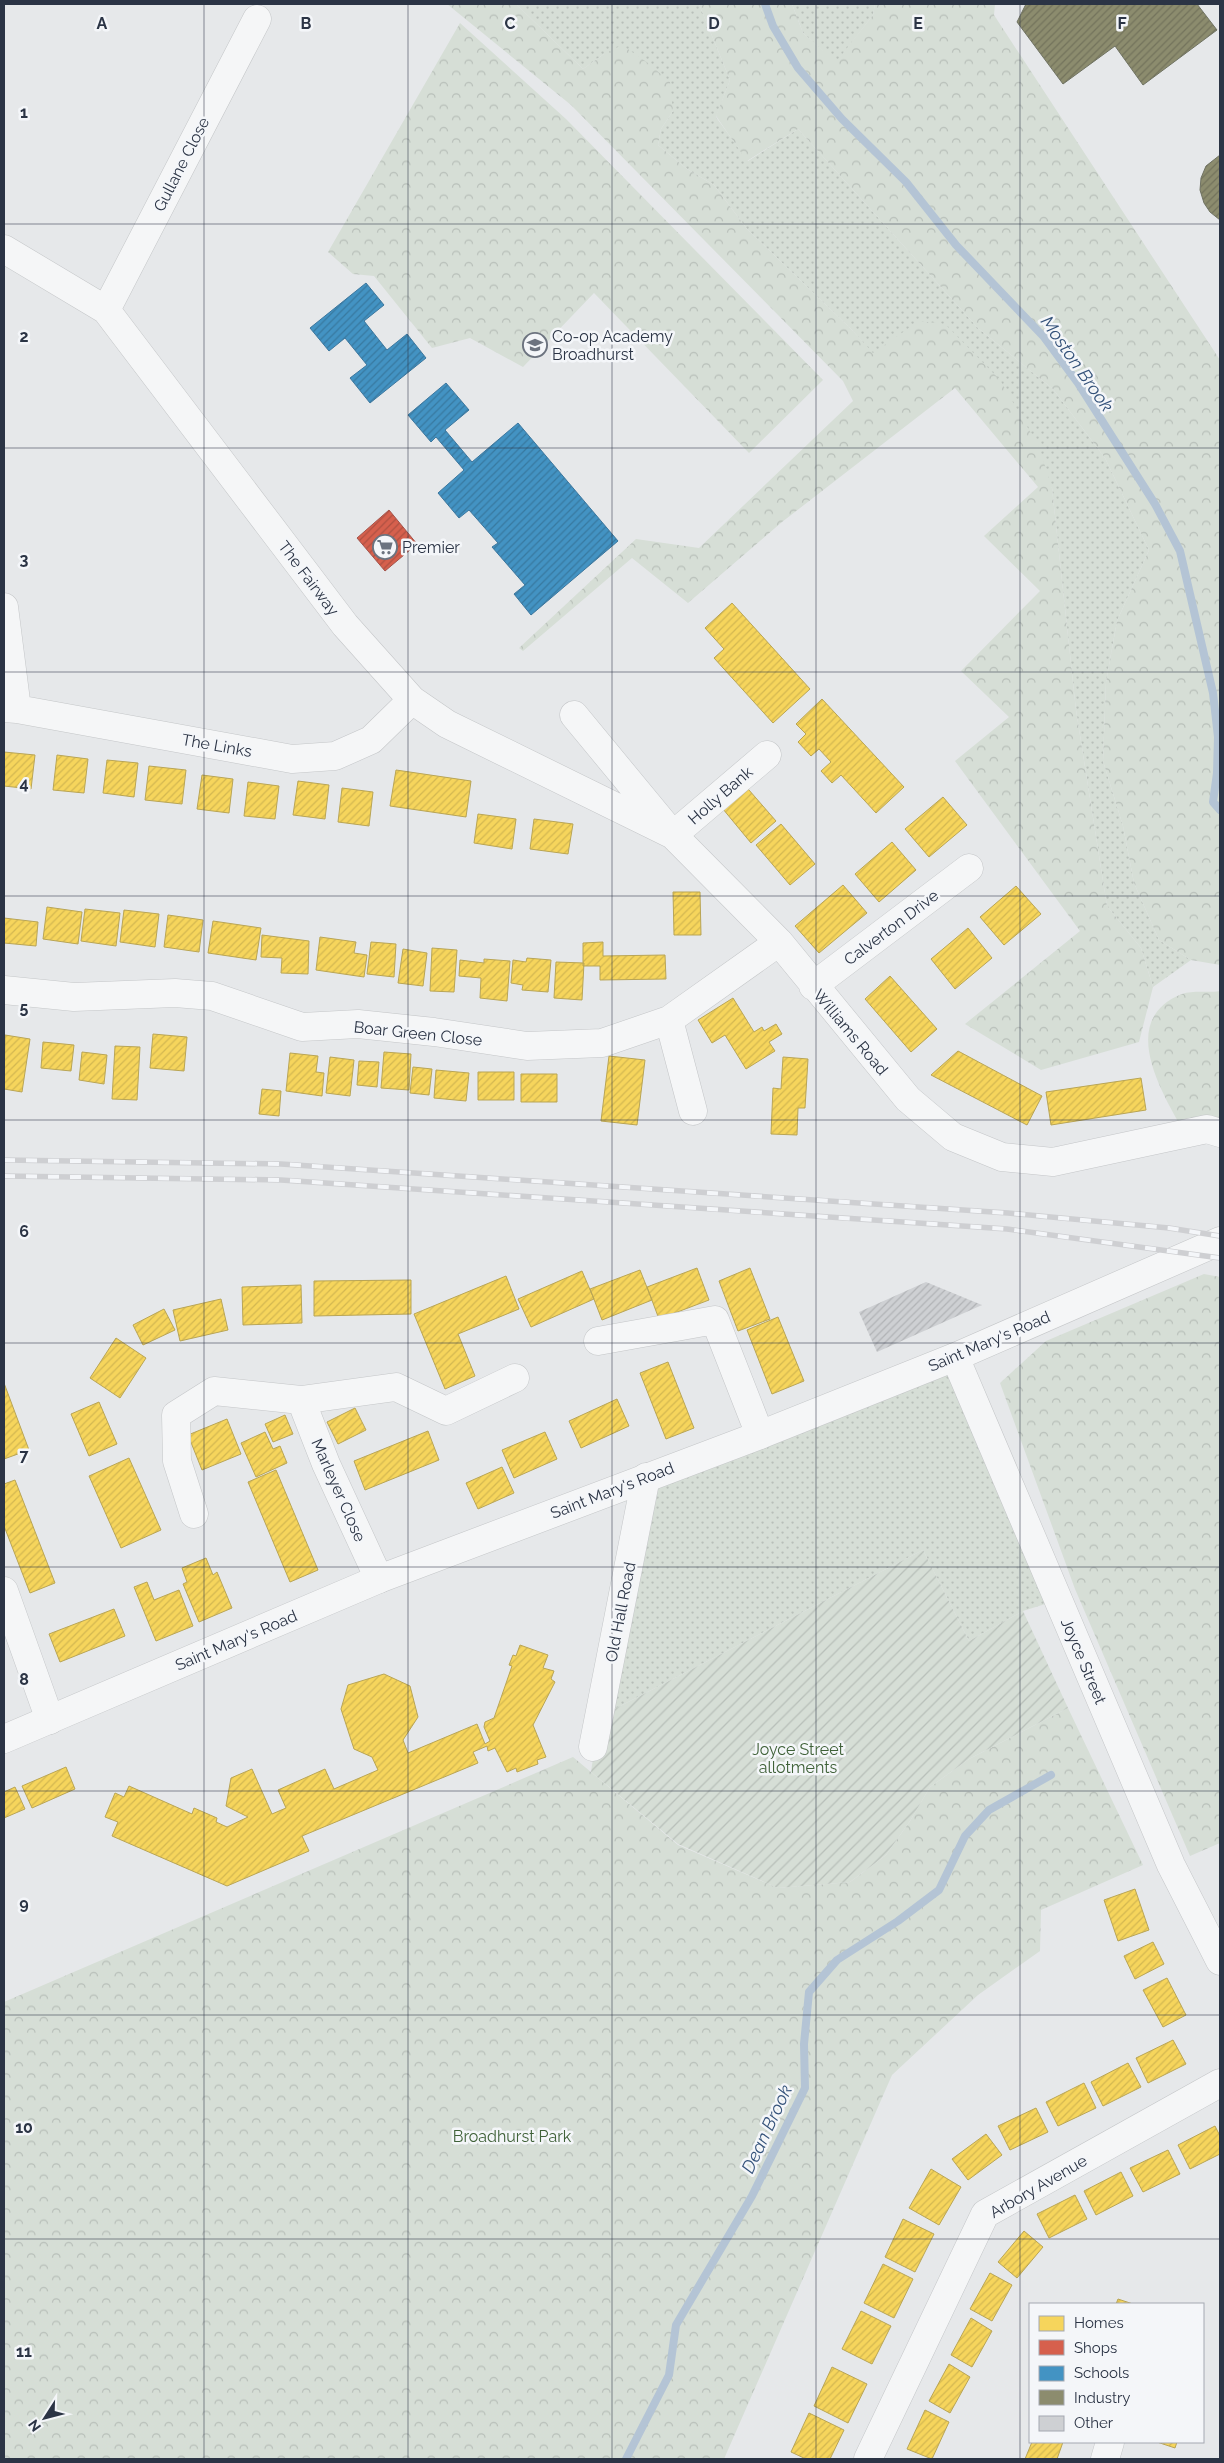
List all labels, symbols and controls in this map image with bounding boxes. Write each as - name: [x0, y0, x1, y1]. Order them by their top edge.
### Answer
- text: A: [97, 14, 108, 33]
- text: B: [301, 14, 312, 33]
- text: C: [505, 14, 516, 33]
- text: D: [708, 14, 720, 33]
- text: E: [913, 14, 923, 33]
- text: F: [1117, 14, 1127, 33]
- text: 1: [20, 103, 28, 122]
- street label: Gullane Close: [150, 114, 213, 214]
- water label: Moston Brook: [1037, 312, 1118, 416]
- text: 2: [19, 327, 29, 346]
- place label: Co-op Academy Broadhurst: [552, 327, 673, 364]
- school or university icon: Co-op Academy Broadhurst: [522, 332, 548, 358]
- supermarket icon: Premier: [372, 534, 398, 560]
- street label: The Fairway: [274, 537, 343, 620]
- place label: Premier: [402, 538, 460, 557]
- text: 3: [20, 550, 29, 569]
- street label: The Links: [180, 730, 254, 761]
- street label: Holly Bank: [684, 762, 757, 829]
- text: 4: [19, 774, 29, 793]
- street label: Calverton Drive: [840, 886, 942, 969]
- street label: Williams Road: [809, 986, 892, 1079]
- text: 5: [20, 998, 29, 1017]
- street label: Boar Green Close: [353, 1017, 483, 1050]
- text: 6: [19, 1222, 29, 1241]
- street label: Saint Mary's Road: [925, 1307, 1053, 1376]
- street label: Marleyer Close: [307, 1436, 370, 1545]
- text: 7: [20, 1446, 29, 1465]
- street label: Saint Mary's Road: [548, 1458, 677, 1523]
- street label: Old Hall Road: [601, 1560, 640, 1664]
- street label: Saint Mary's Road: [172, 1606, 300, 1675]
- street label: Joyce Street: [1057, 1615, 1110, 1708]
- text: 8: [19, 1670, 29, 1689]
- park label: Joyce Street allotments: [752, 1740, 844, 1777]
- text: 9: [19, 1894, 29, 1913]
- water label: Dean Brook: [737, 2081, 796, 2176]
- text: 10: [15, 2118, 33, 2137]
- park label: Broadhurst Park: [453, 2127, 572, 2146]
- street label: Arbory Avenue: [986, 2151, 1090, 2222]
- legend: [1029, 2303, 1204, 2443]
- text: Homes: [1074, 2314, 1124, 2332]
- text: Shops: [1074, 2339, 1117, 2357]
- text: 11: [16, 2342, 32, 2361]
- text: Schools: [1074, 2364, 1129, 2382]
- text: Industry: [1074, 2389, 1130, 2407]
- north arrow: [20, 2393, 70, 2443]
- text: Other: [1074, 2414, 1114, 2432]
- text: N: [25, 2417, 44, 2435]

